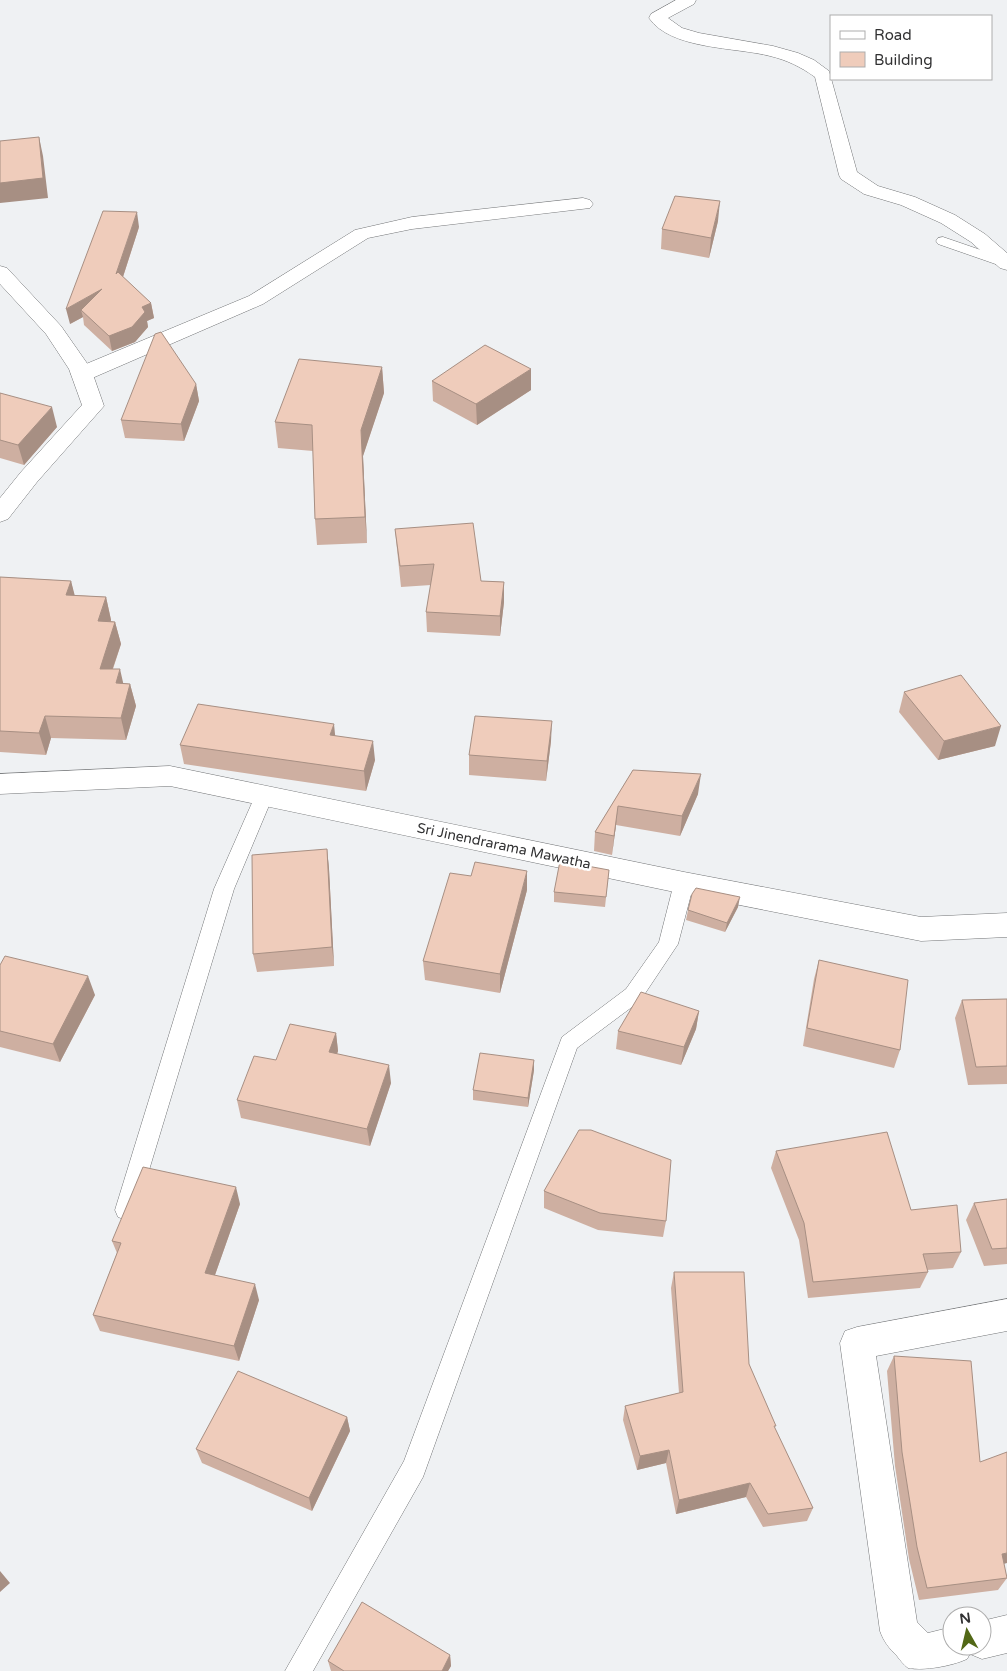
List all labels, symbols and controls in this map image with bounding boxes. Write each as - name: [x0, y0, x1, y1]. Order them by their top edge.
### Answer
- legend: [830, 15, 992, 80]
- text: Road: [874, 26, 912, 44]
- text: Building: [874, 51, 933, 69]
- street label: Sri Jinendrarama Mawatha: [415, 819, 593, 873]
- north arrow: [942, 1606, 992, 1656]
- text: N: [959, 1609, 972, 1628]

